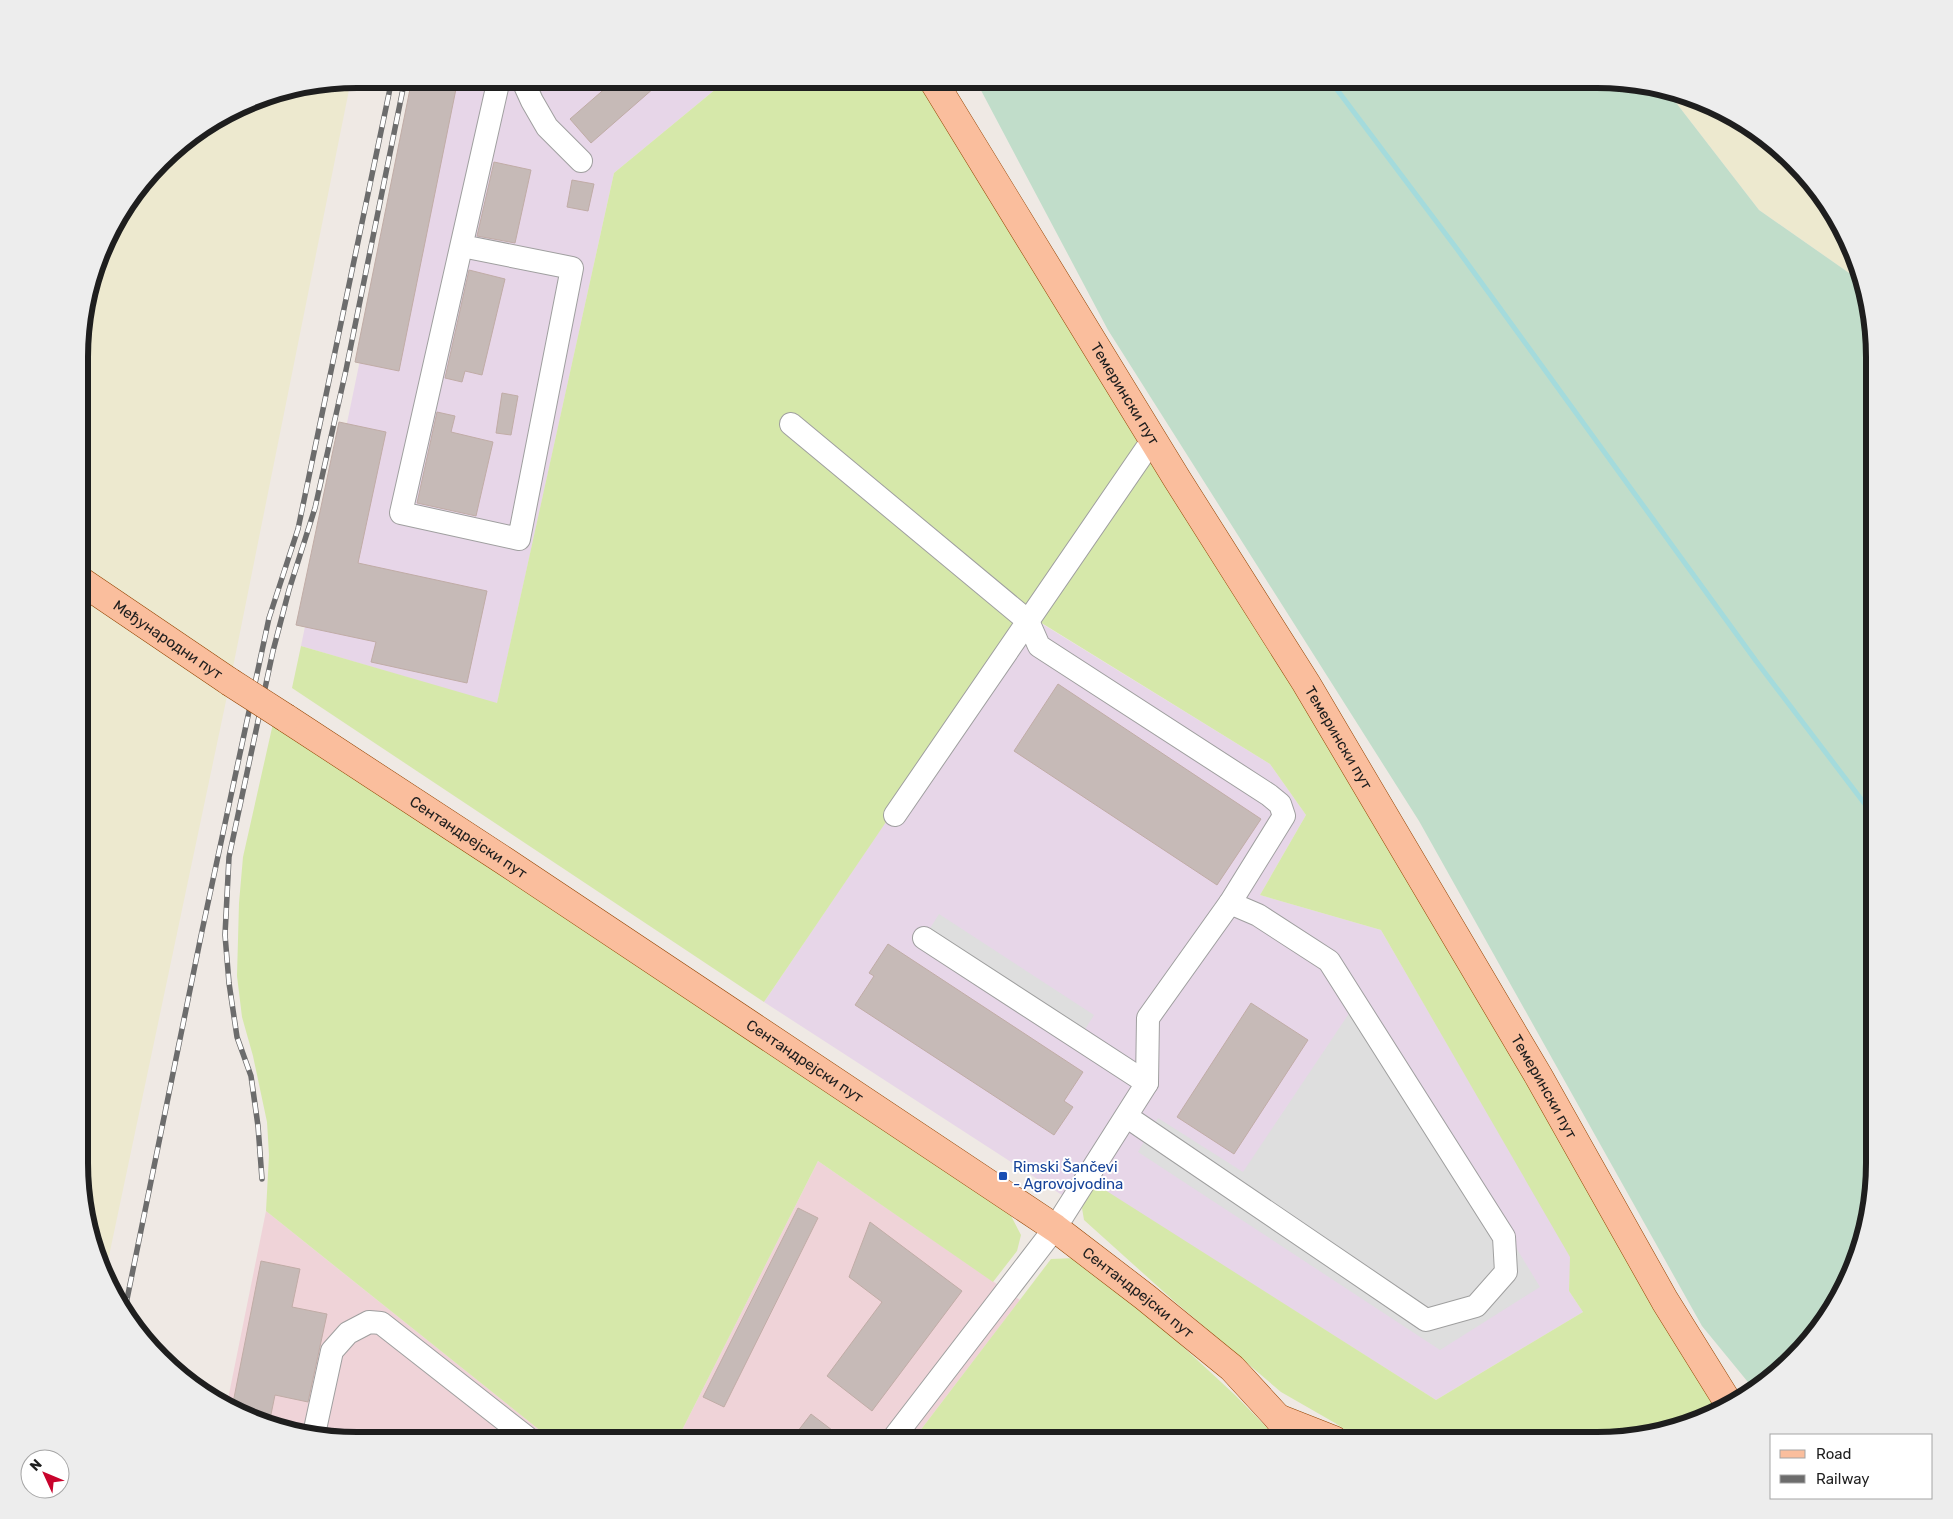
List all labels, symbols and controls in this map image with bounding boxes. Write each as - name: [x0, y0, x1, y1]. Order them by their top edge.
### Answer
- street label: Темерински пут: [1087, 339, 1163, 448]
- street label: Међународни пут: [110, 596, 226, 684]
- street label: Темерински пут: [1301, 683, 1376, 793]
- street label: Сентандрејски пут: [406, 792, 531, 883]
- street label: Сентандрејски пут: [743, 1016, 867, 1107]
- street label: Темерински пут: [1507, 1031, 1581, 1142]
- place label: Rimski Šančevi - Agrovojvodina: [1013, 1158, 1123, 1193]
- marker: Rimski Šančevi - Agrovojvodina: [997, 1170, 1009, 1182]
- street label: Сентандрејски пут: [1079, 1243, 1198, 1342]
- legend: [1770, 1434, 1933, 1499]
- text: Road: [1816, 1445, 1852, 1463]
- north arrow: [20, 1449, 70, 1499]
- text: N: [26, 1456, 46, 1475]
- text: Railway: [1816, 1470, 1870, 1488]

